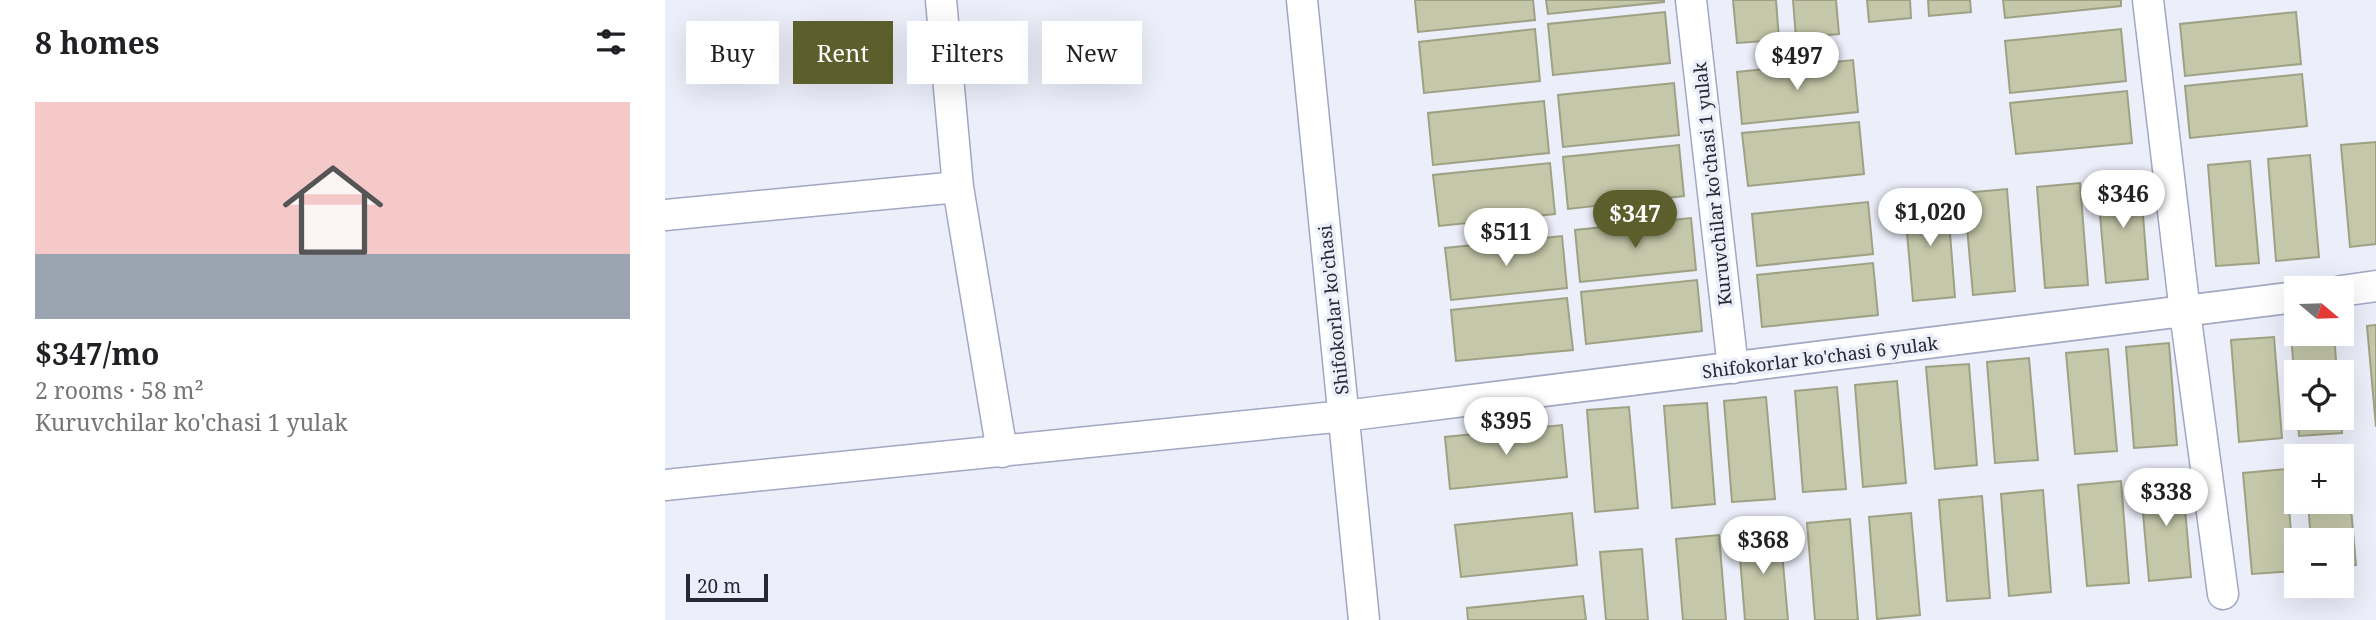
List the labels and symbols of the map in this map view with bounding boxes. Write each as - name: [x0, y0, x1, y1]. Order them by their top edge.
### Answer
- pin: $497: [1756, 32, 1838, 92]
- street label: Kuruvchilar ko'chasi 1 yulak: [1687, 61, 1737, 307]
- pin: $346: [2082, 170, 2164, 230]
- pin: $1,020: [1873, 188, 1987, 248]
- pin: $347: [1594, 190, 1676, 250]
- pin: $511: [1465, 208, 1547, 268]
- street label: Shifokorlar ko'chasi: [1312, 224, 1354, 396]
- north arrow: [2284, 276, 2354, 346]
- street label: Shifokorlar ko'chasi 6 yulak: [1701, 331, 1940, 383]
- pin: $395: [1465, 398, 1547, 457]
- pin: $338: [2125, 468, 2207, 528]
- pin: $368: [1722, 516, 1804, 576]
- scale bar: [686, 571, 768, 603]

